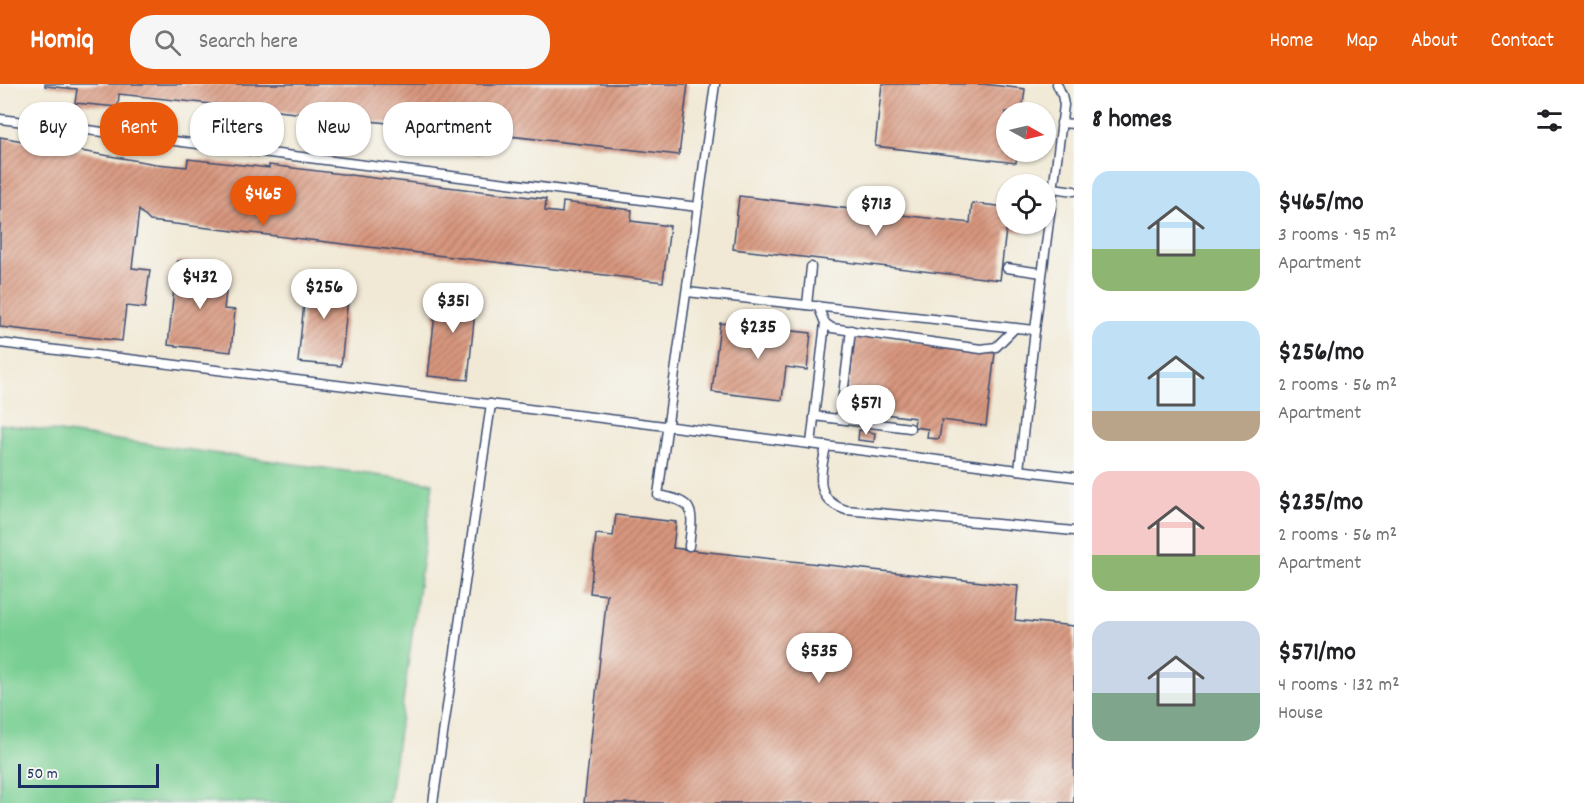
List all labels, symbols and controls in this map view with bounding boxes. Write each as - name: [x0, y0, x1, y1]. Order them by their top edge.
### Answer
- search box: [130, 15, 550, 69]
- text: Homiq: [30, 22, 94, 62]
- icon: search: [151, 26, 184, 59]
- text: Search here: [199, 27, 298, 58]
- text: Home: [1269, 27, 1313, 57]
- text: Map: [1346, 27, 1378, 57]
- text: About: [1411, 27, 1458, 57]
- text: Contact: [1491, 27, 1554, 57]
- chip: Buy: [18, 102, 88, 156]
- chip: Rent: [100, 102, 178, 156]
- chip: Filters: [190, 102, 284, 156]
- chip: New: [296, 102, 371, 156]
- chip: Apartment: [383, 102, 513, 156]
- north arrow: [996, 102, 1056, 162]
- map controls: [996, 102, 1056, 234]
- text: 8 homes: [1092, 102, 1172, 139]
- icon: filters: [1533, 104, 1566, 137]
- button: locate: [996, 174, 1056, 234]
- pin: $465: [227, 176, 299, 227]
- text: $465: [244, 181, 282, 209]
- text: $465/mo: [1278, 185, 1364, 222]
- pin: $713: [840, 186, 912, 237]
- text: $713: [860, 191, 892, 219]
- icon: home: [1140, 195, 1212, 267]
- text: 3 rooms · 95 m²: [1278, 222, 1397, 250]
- text: Apartment: [1278, 250, 1361, 278]
- pin: $432: [164, 259, 236, 310]
- text: $432: [182, 264, 218, 292]
- pin: $256: [288, 269, 360, 320]
- text: $256: [305, 274, 343, 302]
- pin: $351: [417, 283, 489, 334]
- text: $351: [437, 288, 469, 316]
- pin: $235: [722, 309, 794, 360]
- text: $235: [739, 314, 777, 342]
- text: $256/mo: [1278, 335, 1364, 372]
- icon: home: [1140, 345, 1212, 417]
- text: 2 rooms · 56 m²: [1278, 372, 1397, 400]
- pin: $571: [830, 385, 902, 436]
- text: $571: [850, 390, 882, 418]
- text: Apartment: [1278, 400, 1361, 428]
- text: $235/mo: [1278, 485, 1363, 522]
- icon: home: [1140, 495, 1212, 567]
- text: 2 rooms · 56 m²: [1278, 522, 1397, 550]
- text: Apartment: [1278, 550, 1361, 578]
- pin: $535: [783, 633, 855, 684]
- text: $571/mo: [1278, 635, 1356, 672]
- text: $535: [800, 638, 838, 666]
- icon: home: [1140, 645, 1212, 717]
- text: 4 rooms · 132 m²: [1278, 672, 1400, 700]
- text: House: [1278, 700, 1323, 728]
- scale bar: [18, 761, 159, 788]
- text: 50 m: [27, 763, 58, 786]

